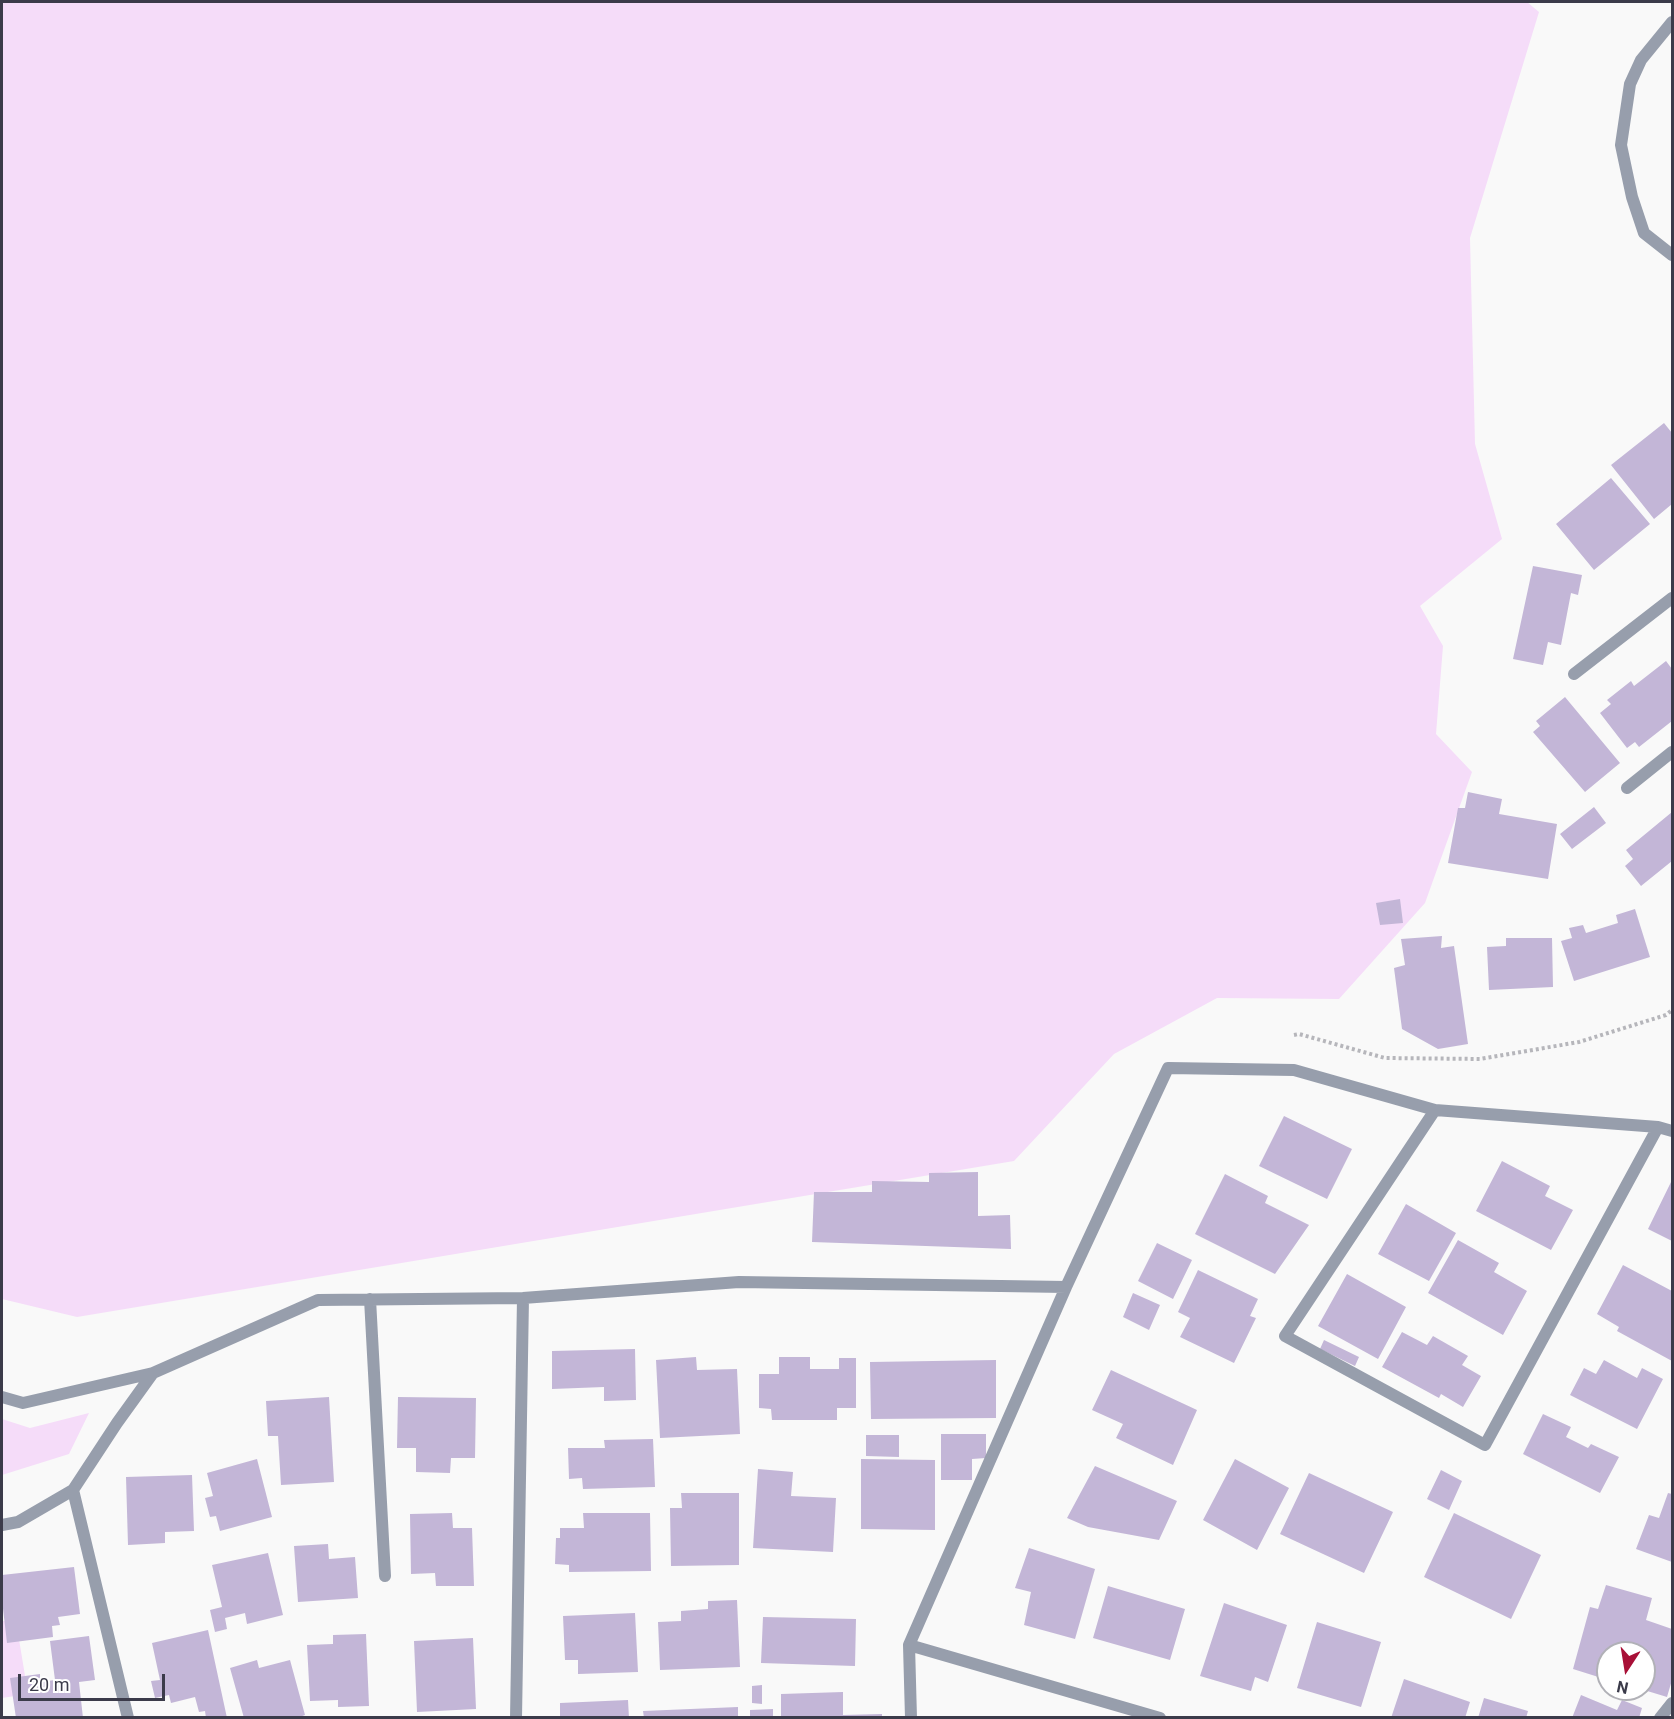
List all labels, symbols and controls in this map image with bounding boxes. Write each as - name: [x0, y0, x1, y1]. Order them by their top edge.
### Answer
- north arrow: [1596, 1641, 1656, 1701]
- scale bar: [21, 1662, 168, 1700]
- text: 20 m: [29, 1674, 69, 1695]
- text: N: [1615, 1677, 1630, 1698]

